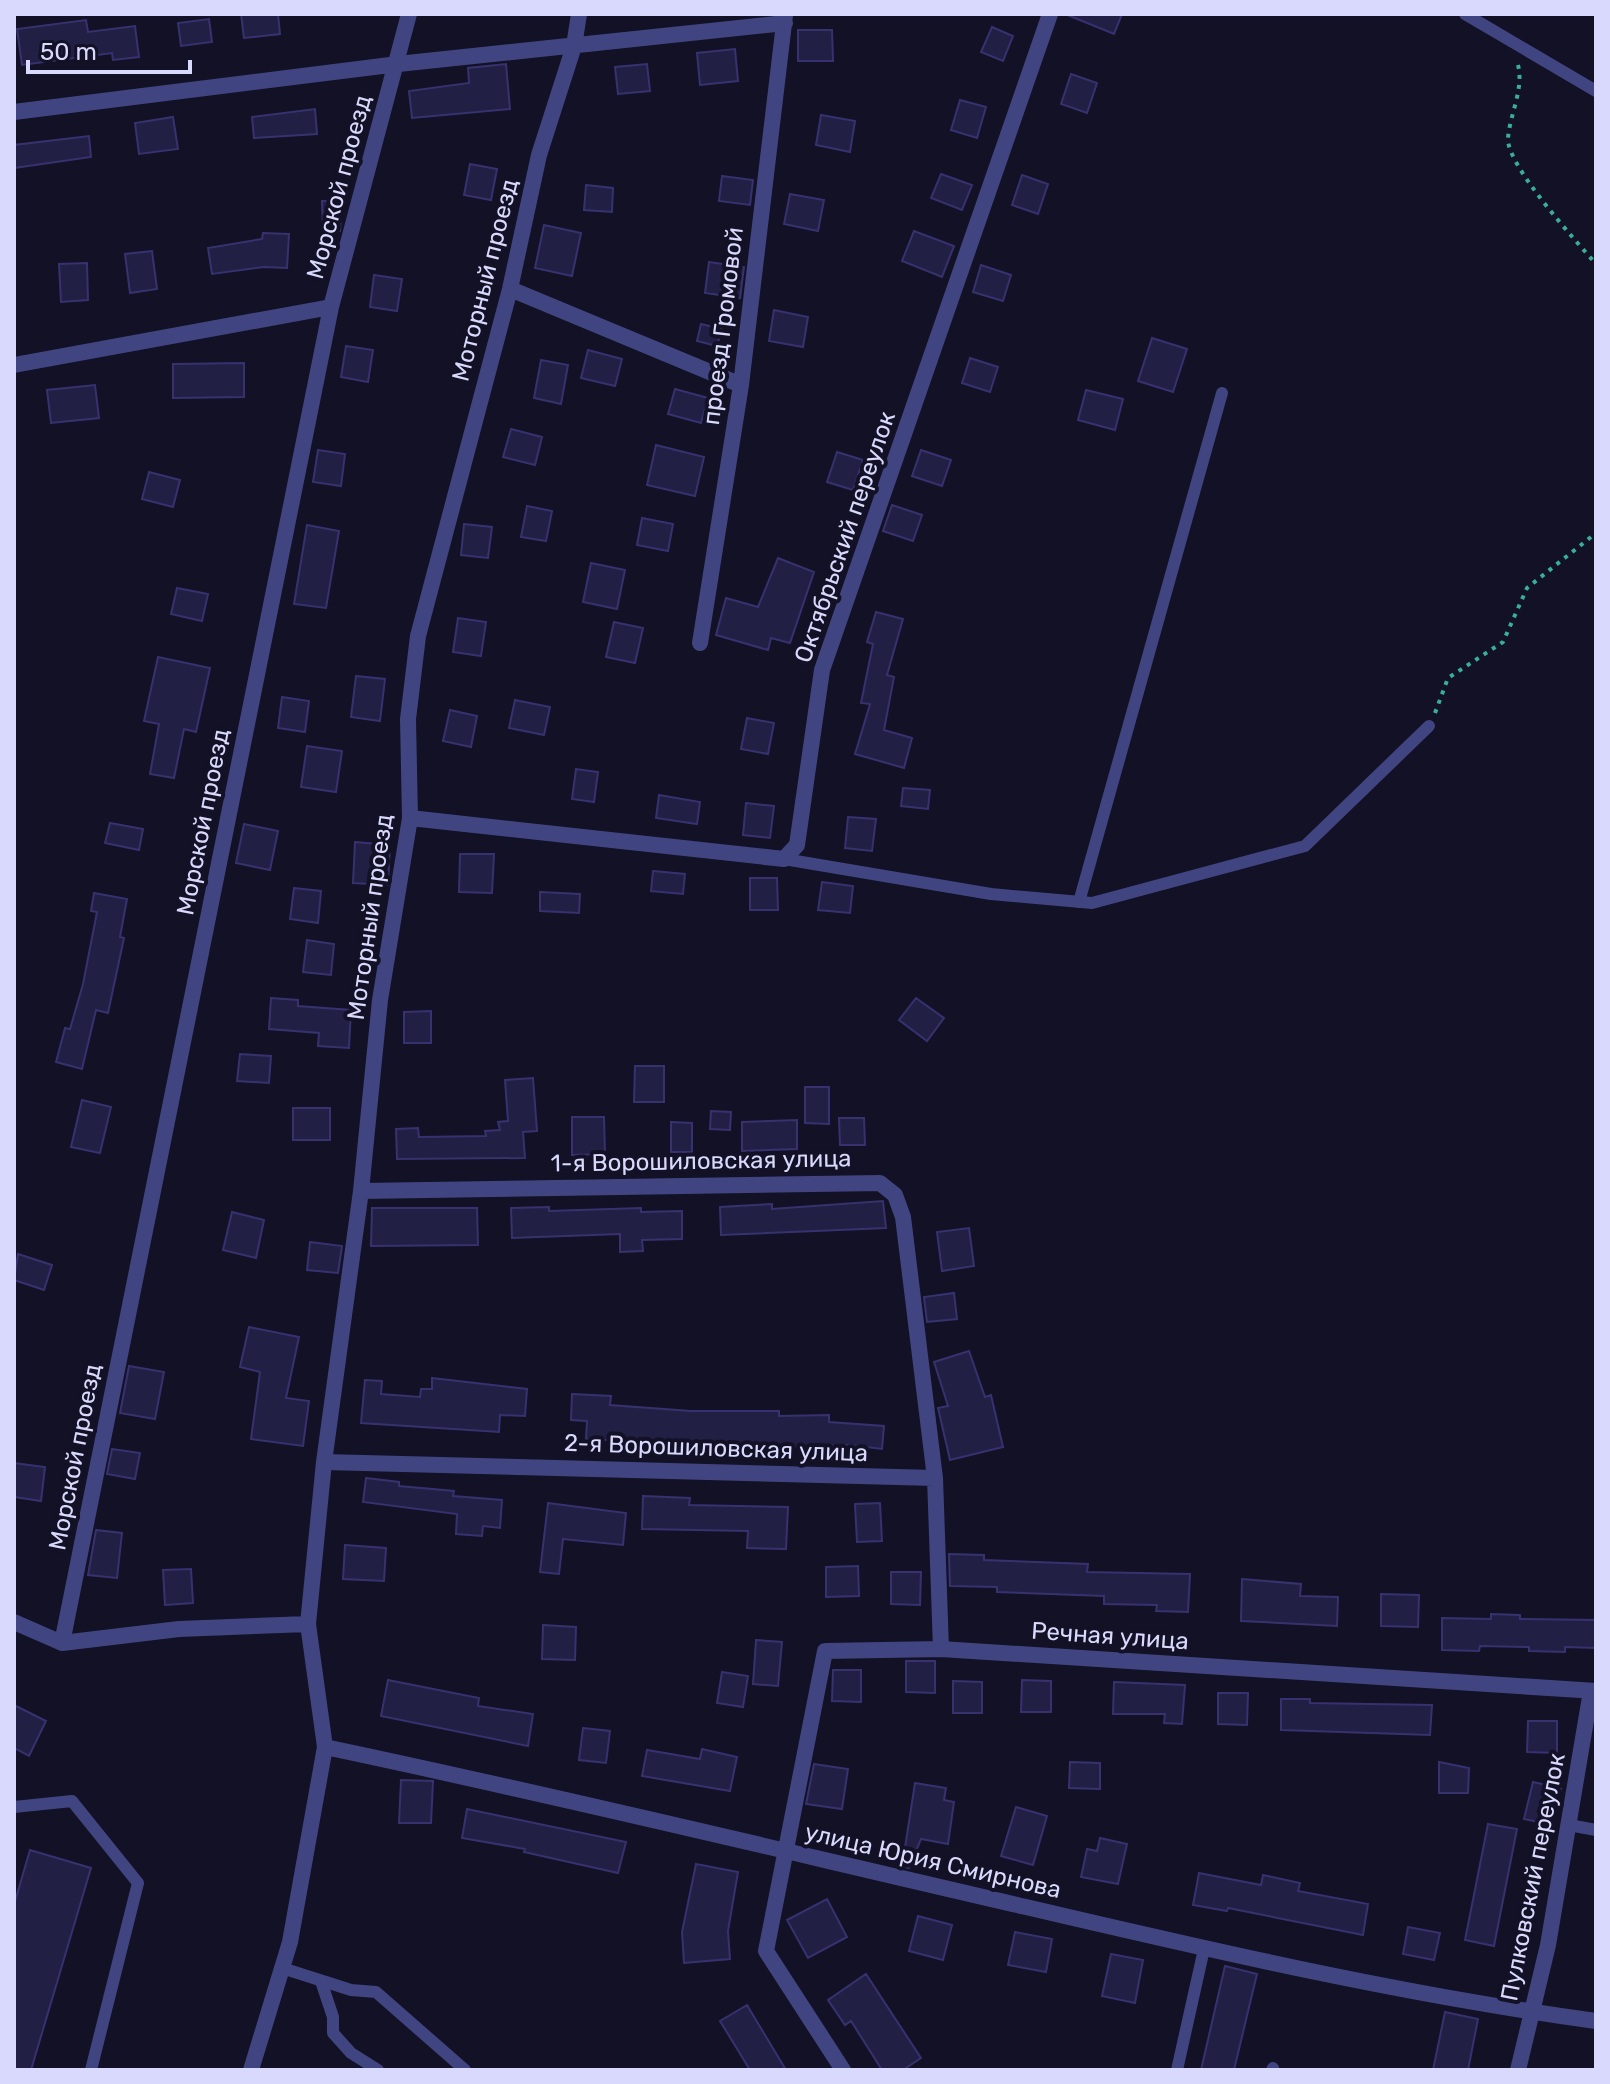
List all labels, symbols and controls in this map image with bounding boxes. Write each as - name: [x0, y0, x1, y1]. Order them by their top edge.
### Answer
- scale bar: [28, 24, 190, 74]
- text: 50 m: [40, 38, 97, 66]
- street label: Морской проезд: [301, 92, 377, 282]
- street label: Моторный проезд: [446, 176, 524, 384]
- street label: проезд Громовой: [697, 226, 749, 426]
- street label: Октябрьский переулок: [789, 408, 901, 666]
- street label: Морской проезд: [171, 726, 235, 918]
- street label: Моторный проезд: [342, 812, 398, 1022]
- street label: 1-я Ворошиловская улица: [550, 1144, 852, 1178]
- street label: Морской проезд: [43, 1361, 107, 1553]
- street label: 2-я Ворошиловская улица: [564, 1429, 868, 1467]
- street label: Речная улица: [1030, 1617, 1190, 1655]
- street label: Пулковский переулок: [1495, 1750, 1571, 2003]
- street label: улица Юрия Смирнова: [802, 1818, 1064, 1904]

